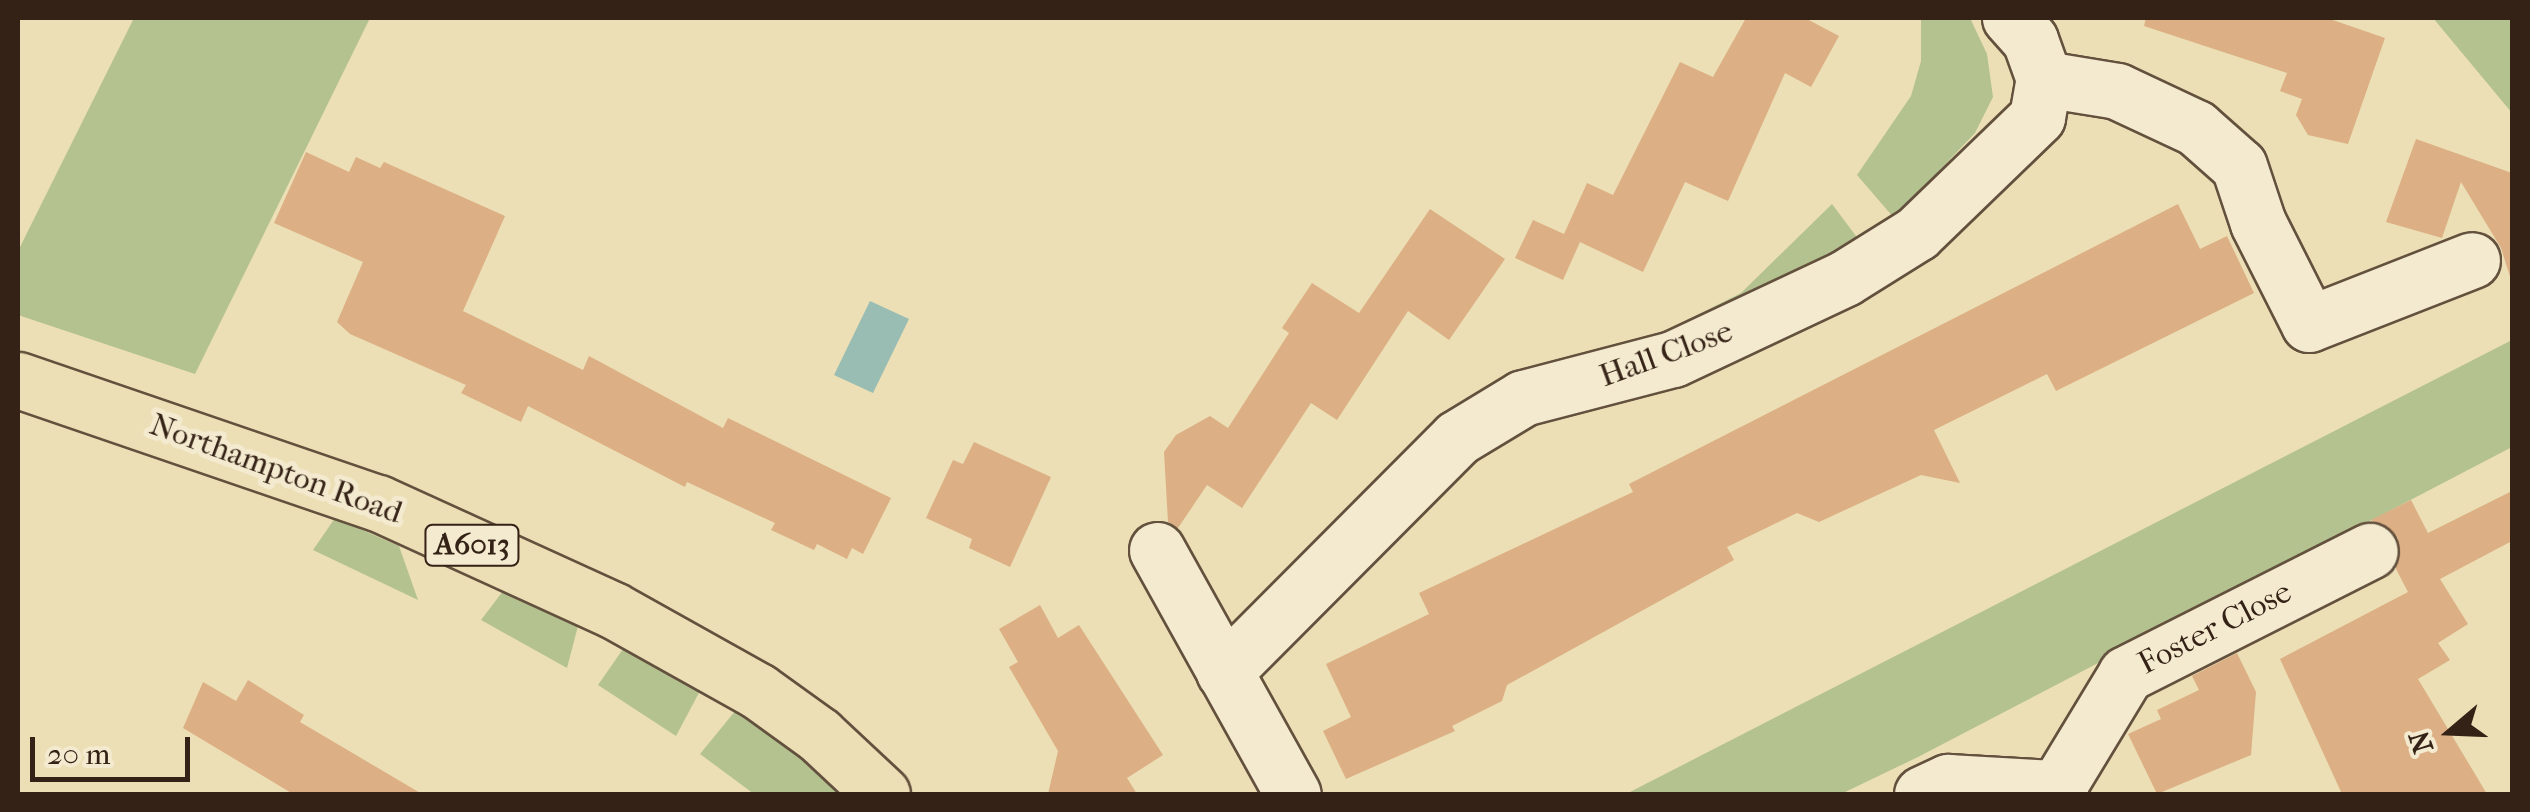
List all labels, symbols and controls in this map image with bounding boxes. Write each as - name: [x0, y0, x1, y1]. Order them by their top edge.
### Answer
- street label: Hall Close: [1594, 312, 1738, 396]
- street label: Northampton Road: [145, 406, 407, 532]
- road number: A6013: [422, 520, 522, 570]
- street label: Foster Close: [2132, 573, 2298, 683]
- north arrow: [2400, 682, 2500, 782]
- scale bar: [35, 717, 195, 779]
- text: N: [2402, 727, 2440, 757]
- text: 20 m: [47, 737, 110, 772]

